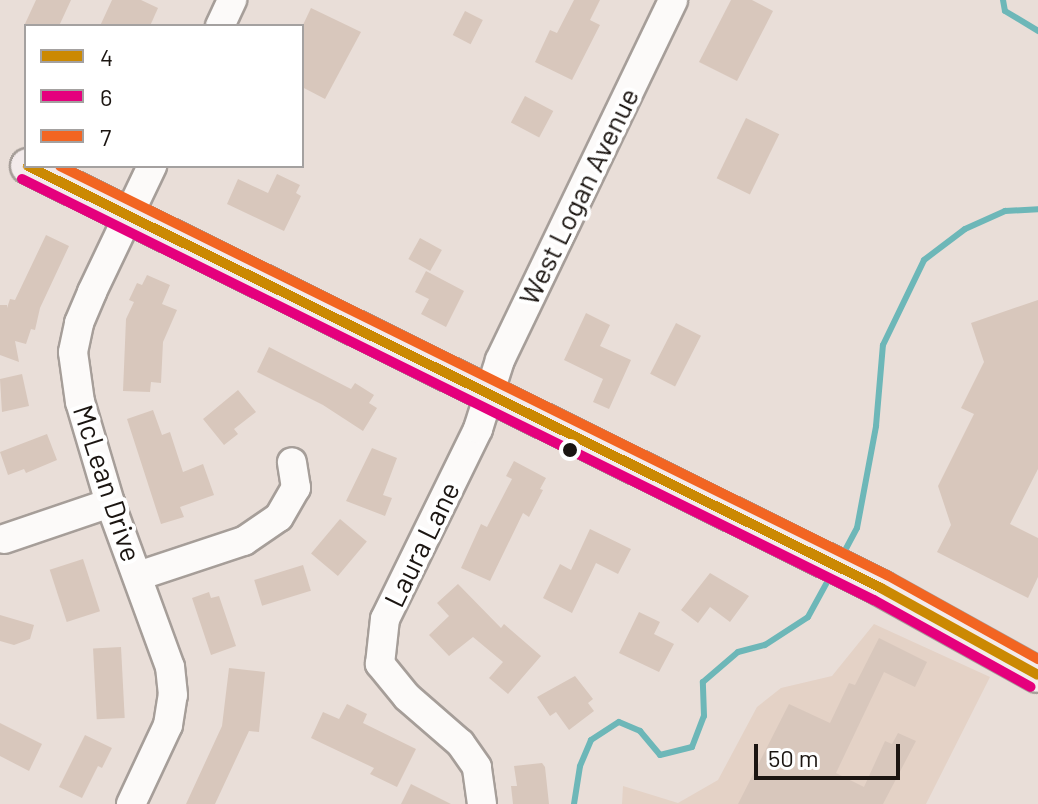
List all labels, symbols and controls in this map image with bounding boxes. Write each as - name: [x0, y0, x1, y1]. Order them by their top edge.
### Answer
- legend: [24, 24, 304, 168]
- text: 4: [100, 42, 113, 71]
- text: 6: [100, 82, 112, 111]
- street label: West Logan Avenue: [511, 82, 645, 310]
- text: 7: [100, 122, 111, 151]
- street label: McLean Drive: [67, 400, 149, 566]
- unlabelled marker: [562, 442, 578, 458]
- street label: Laura Lane: [376, 476, 466, 612]
- scale bar: [758, 728, 904, 778]
- text: 50 m: [768, 743, 819, 772]

